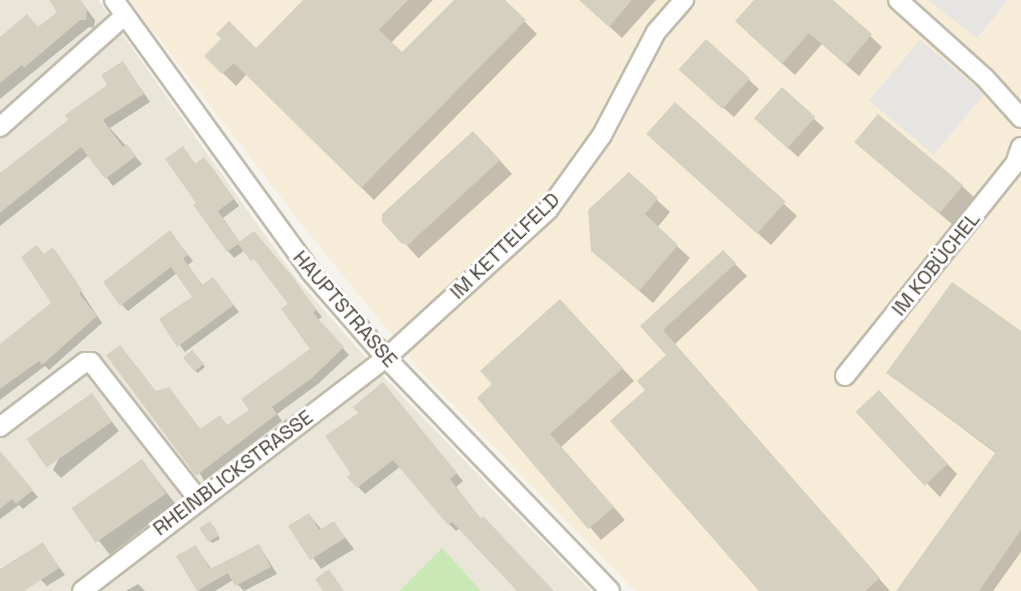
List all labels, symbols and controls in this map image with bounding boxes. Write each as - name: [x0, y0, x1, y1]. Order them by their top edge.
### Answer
- street label: IM KETTELFELD: [445, 188, 565, 304]
- street label: IM KOBÜCHEL: [887, 207, 985, 321]
- street label: HAUPTSTRASSE: [288, 246, 402, 372]
- street label: RHEINBLICKSTRASSE: [149, 405, 317, 541]

